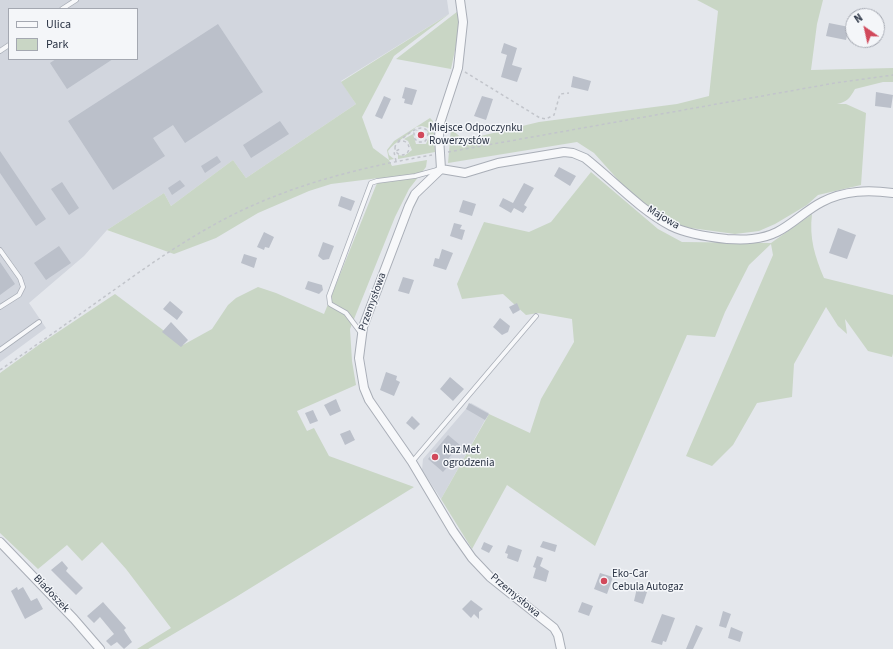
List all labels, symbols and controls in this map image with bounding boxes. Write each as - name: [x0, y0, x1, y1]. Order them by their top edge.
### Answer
- legend: [8, 8, 138, 60]
- north arrow: [845, 8, 885, 48]
- text: N: [851, 10, 866, 27]
- text: Ulica: [46, 16, 71, 33]
- text: Park: [46, 36, 68, 53]
- place label: Miejsce Odpoczynku Rowerzystów: [429, 122, 522, 148]
- marker: Miejsce Odpoczynku Rowerzystów: [416, 130, 426, 140]
- street label: Majowa: [644, 203, 682, 233]
- street label: Przemysłowa: [356, 271, 390, 333]
- place label: Naz Met ogrodzenia: [443, 444, 495, 470]
- marker: Naz Met ogrodzenia: [430, 452, 440, 462]
- place label: Eko-Car Cebula Autogaz: [612, 568, 683, 594]
- street label: Przemysłowa: [487, 571, 543, 621]
- street label: Biadoszek: [30, 572, 72, 616]
- marker: Eko-Car Cebula Autogaz: [599, 576, 609, 586]

